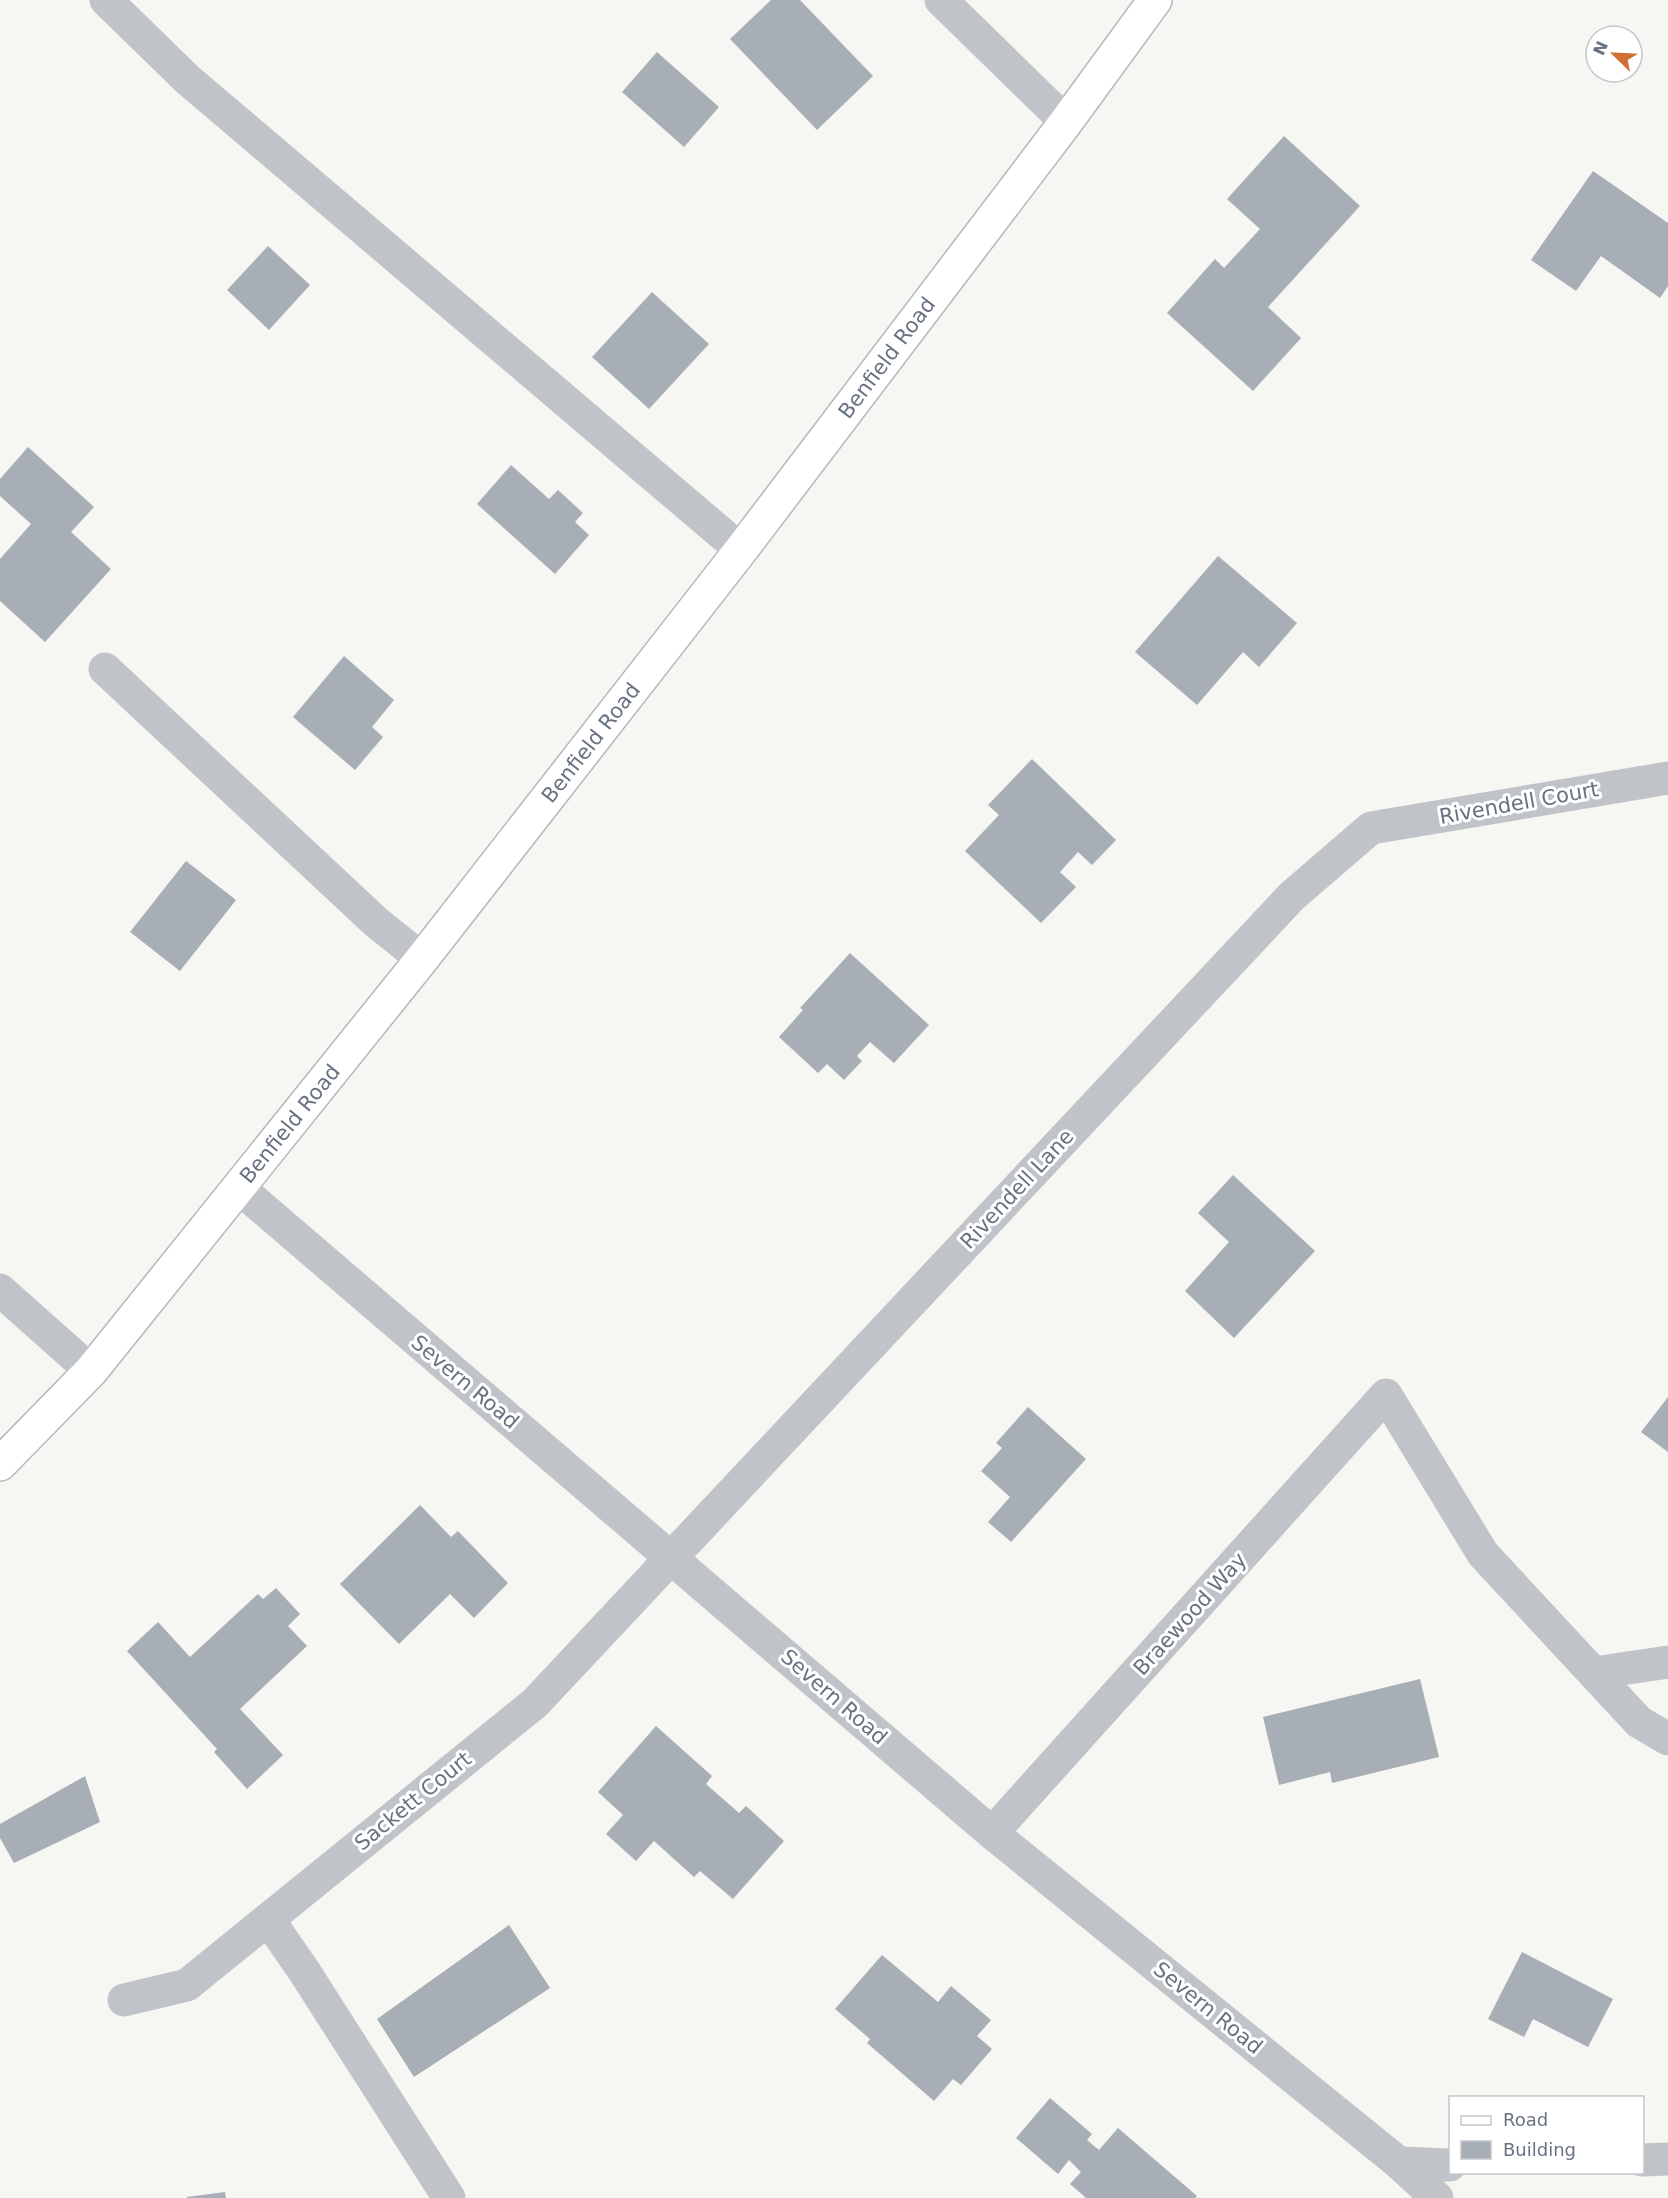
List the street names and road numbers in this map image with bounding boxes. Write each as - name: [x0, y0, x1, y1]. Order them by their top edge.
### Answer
- street label: Benfield Road: [834, 293, 940, 423]
- street label: Benfield Road: [537, 678, 645, 808]
- street label: Rivendell Court: [1437, 777, 1601, 829]
- street label: Benfield Road: [235, 1060, 345, 1188]
- street label: Rivendell Lane: [956, 1124, 1078, 1254]
- street label: Severn Road: [407, 1330, 523, 1434]
- street label: Braewood Way: [1129, 1548, 1251, 1680]
- street label: Severn Road: [776, 1644, 892, 1750]
- street label: Sackett Court: [350, 1747, 476, 1855]
- street label: Severn Road: [1149, 1957, 1267, 2059]

